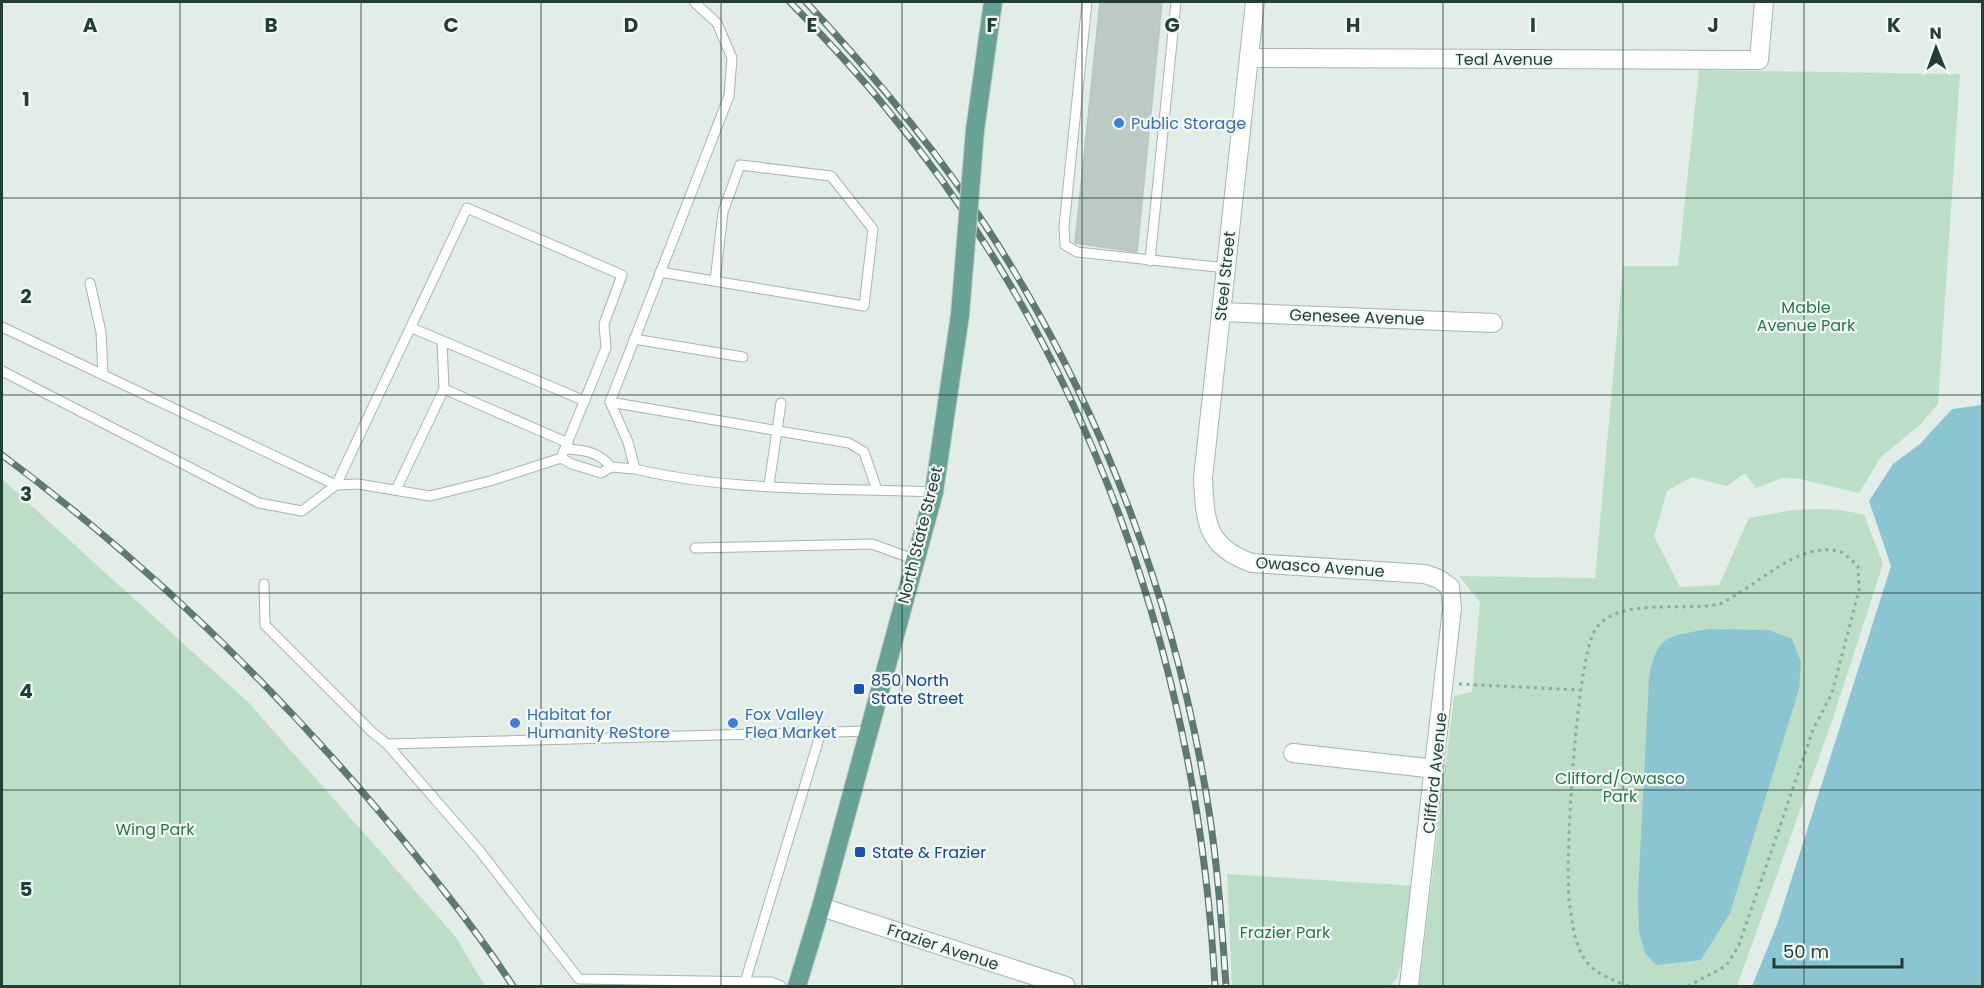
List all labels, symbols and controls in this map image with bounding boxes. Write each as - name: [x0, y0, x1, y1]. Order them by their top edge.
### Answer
- text: A: [83, 11, 98, 39]
- text: B: [264, 11, 278, 39]
- text: C: [443, 11, 459, 39]
- text: D: [624, 11, 638, 39]
- text: E: [807, 11, 817, 39]
- text: F: [987, 11, 998, 39]
- text: G: [1164, 11, 1180, 39]
- text: H: [1346, 11, 1360, 39]
- text: I: [1530, 11, 1536, 39]
- text: J: [1707, 11, 1719, 39]
- text: K: [1887, 11, 1901, 39]
- north arrow: [1906, 18, 1966, 78]
- text: N: [1930, 22, 1942, 45]
- street label: Teal Avenue: [1455, 48, 1553, 71]
- text: 1: [22, 85, 30, 113]
- place label: Public Storage: [1131, 112, 1246, 135]
- marker: Public Storage: [1112, 116, 1126, 130]
- street label: Steel Street: [1209, 230, 1241, 322]
- text: 2: [20, 282, 32, 310]
- park label: Mable Avenue Park: [1757, 296, 1856, 337]
- street label: Genesee Avenue: [1289, 303, 1425, 331]
- street label: North State Street: [892, 464, 948, 606]
- text: 3: [20, 480, 32, 508]
- street label: Owasco Avenue: [1255, 551, 1385, 583]
- place label: 850 North State Street: [871, 669, 964, 710]
- text: 4: [19, 677, 33, 705]
- marker: 850 North State Street: [852, 682, 866, 696]
- place label: Habitat for Humanity ReStore: [527, 703, 670, 744]
- place label: Fox Valley Flea Market: [745, 703, 837, 744]
- street label: Clifford Avenue: [1417, 711, 1453, 835]
- marker: Habitat for Humanity ReStore: [508, 716, 522, 730]
- marker: Fox Valley Flea Market: [726, 716, 740, 730]
- park label: Clifford/Owasco Park: [1555, 767, 1685, 808]
- park label: Wing Park: [115, 818, 195, 841]
- place label: State & Frazier: [872, 841, 986, 864]
- marker: State & Frazier: [853, 845, 867, 859]
- text: 5: [20, 875, 33, 903]
- street label: Frazier Avenue: [884, 918, 1002, 976]
- park label: Frazier Park: [1240, 921, 1331, 944]
- scale bar: [1774, 931, 1902, 969]
- text: 50 m: [1783, 939, 1829, 964]

